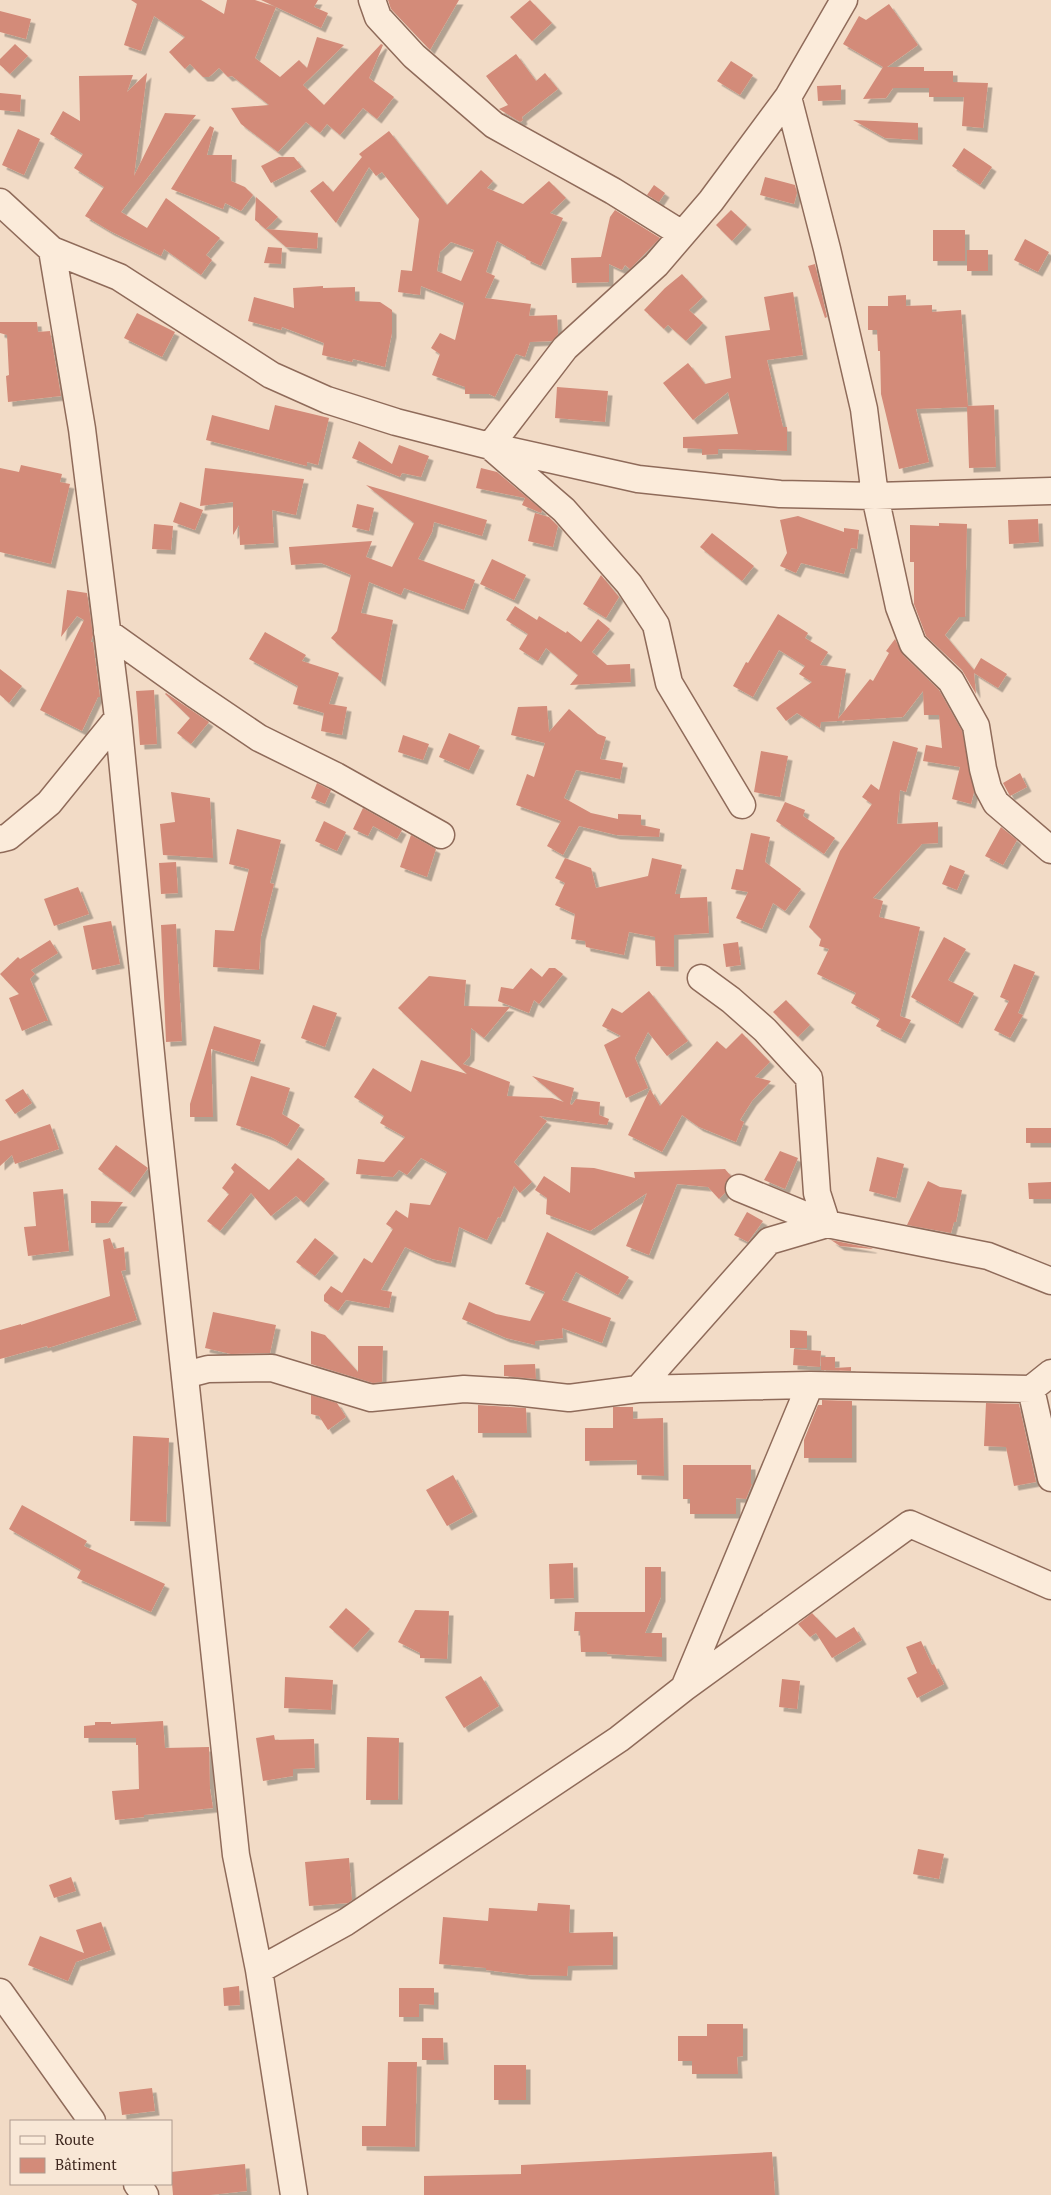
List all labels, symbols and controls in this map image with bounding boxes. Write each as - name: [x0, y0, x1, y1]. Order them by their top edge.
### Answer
- legend: [10, 2120, 172, 2185]
- text: Route: [55, 2129, 94, 2149]
- text: Bâtiment: [55, 2154, 117, 2174]

